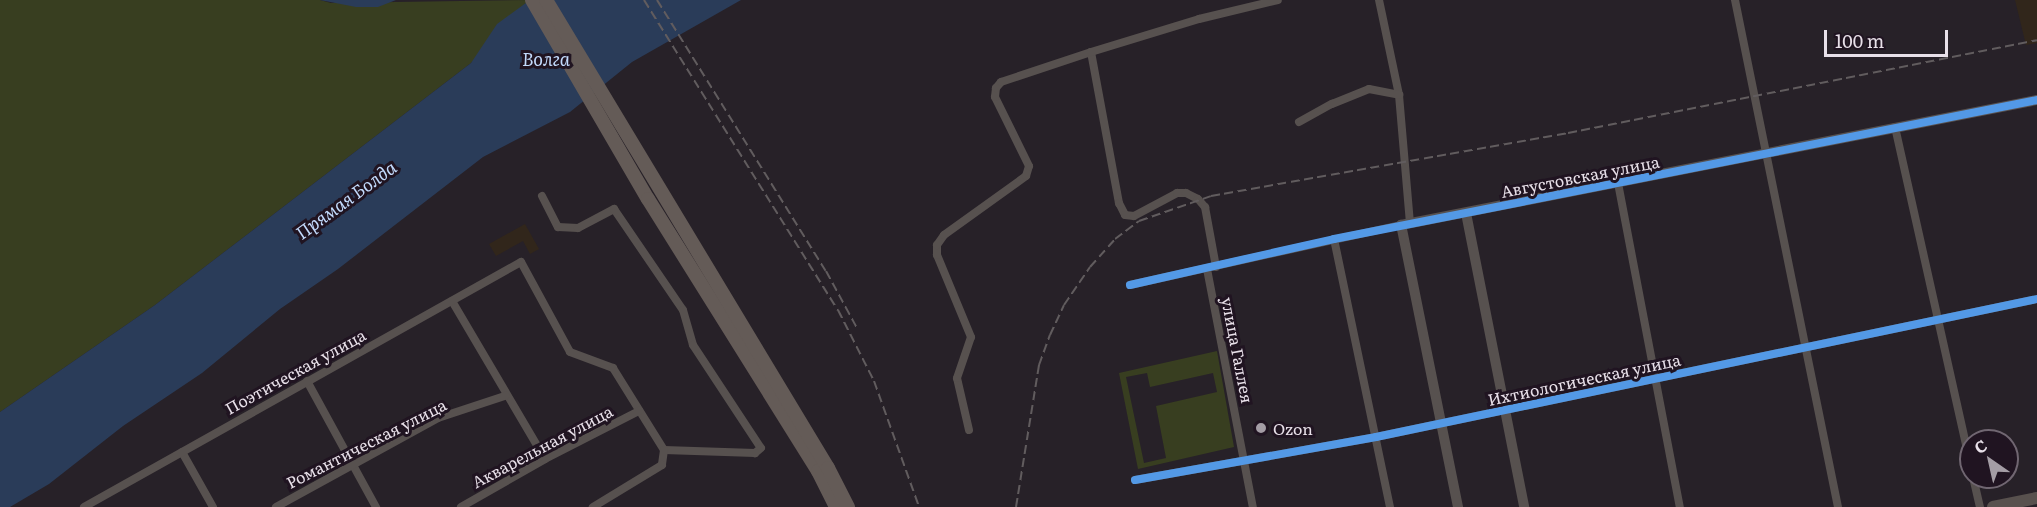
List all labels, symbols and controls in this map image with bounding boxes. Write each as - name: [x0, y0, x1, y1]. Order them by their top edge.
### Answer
- scale bar: [1827, 18, 1952, 56]
- text: 100 m: [1835, 27, 1884, 54]
- water label: Волга: [522, 48, 570, 70]
- street label: Августовская улица: [1499, 151, 1661, 201]
- water label: Прямая Болда: [291, 156, 401, 244]
- street label: улица Галлея: [1218, 295, 1258, 405]
- street label: Поэтическая улица: [221, 324, 369, 418]
- street label: Ихтиологическая улица: [1486, 349, 1682, 409]
- street label: Романтическая улица: [283, 394, 449, 492]
- street label: Акварельная улица: [468, 401, 616, 491]
- place label: Ozon: [1273, 418, 1313, 438]
- marker: Ozon: [1254, 421, 1268, 435]
- north arrow: [1959, 429, 2019, 489]
- text: С: [1969, 433, 1991, 459]

